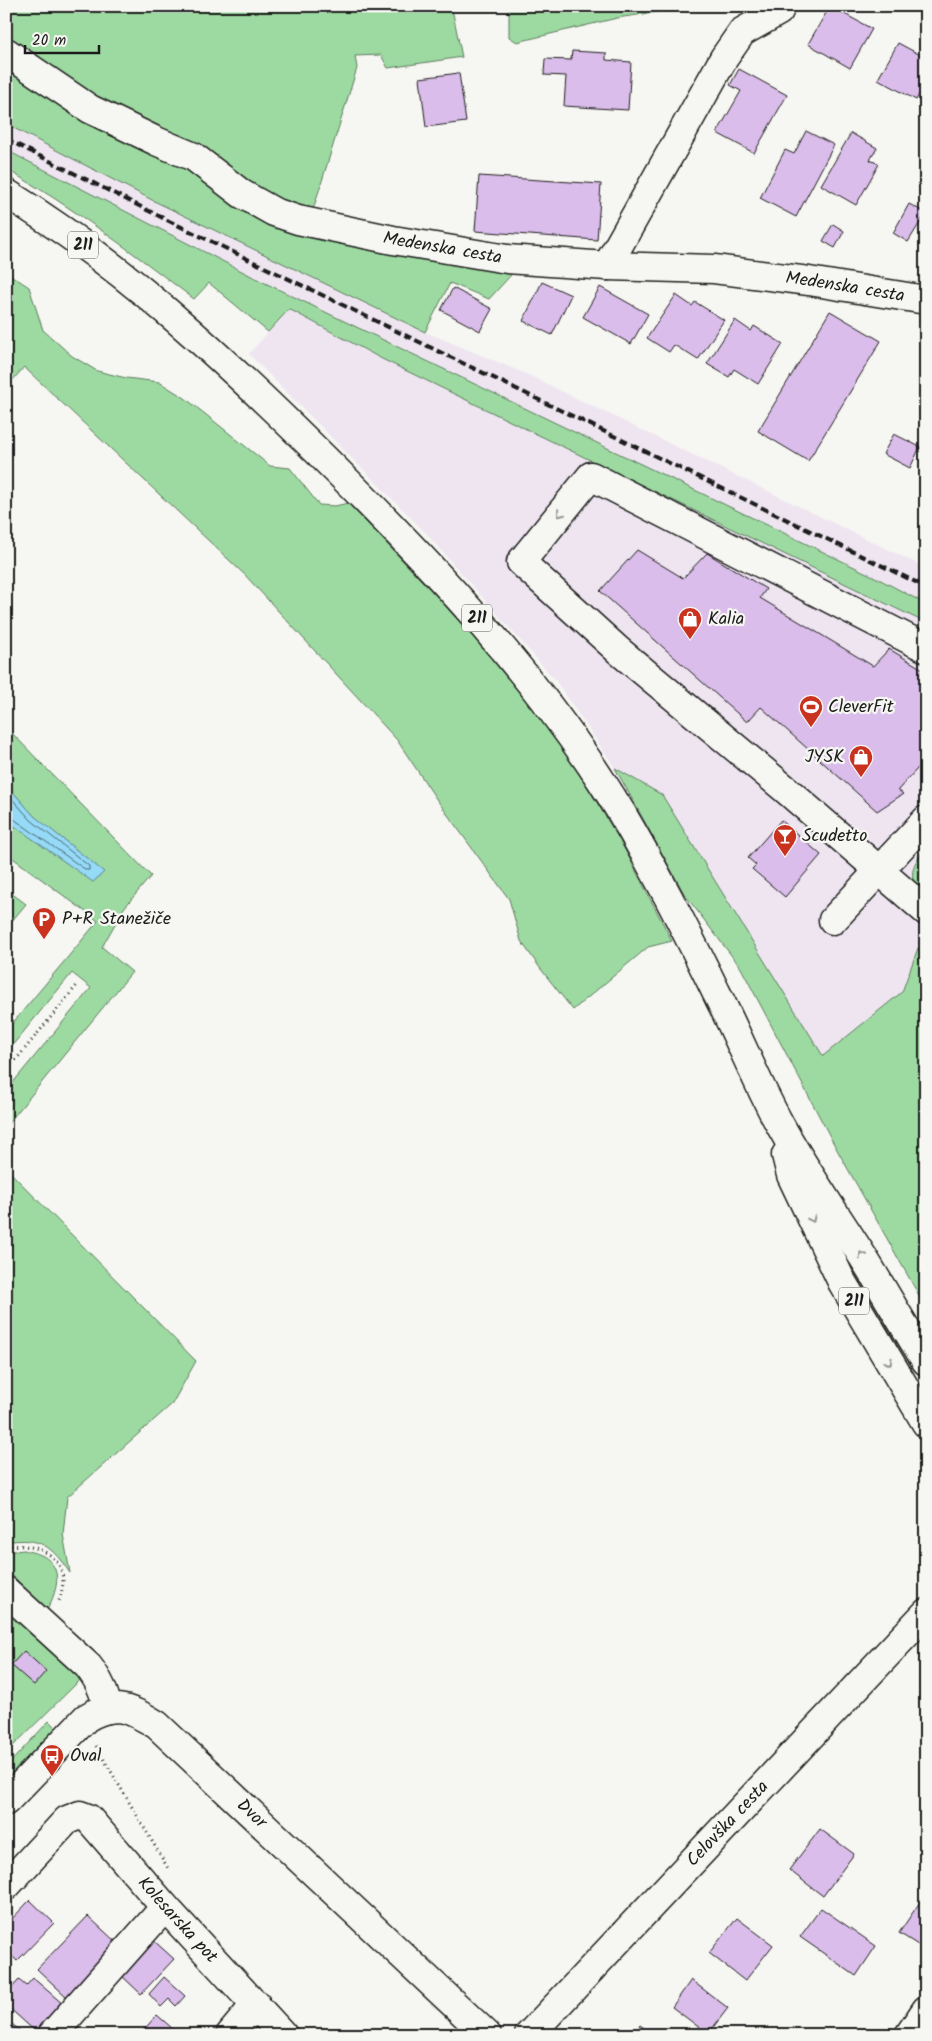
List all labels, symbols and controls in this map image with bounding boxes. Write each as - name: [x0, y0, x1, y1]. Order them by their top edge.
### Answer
- scale bar: [25, 22, 99, 54]
- text: 20 m: [32, 29, 66, 53]
- street label: Medenska cesta: [380, 224, 504, 272]
- road number: 211: [68, 232, 98, 258]
- street label: Medenska cesta: [784, 264, 907, 311]
- one-way arrow: [557, 508, 566, 517]
- road number: 211: [462, 604, 492, 632]
- place label: Kalia: [708, 605, 744, 634]
- shop icon: Kalia: [677, 606, 703, 640]
- place label: CleverFit: [828, 693, 895, 722]
- sports icon: CleverFit: [798, 694, 824, 728]
- place label: JYSK: [805, 743, 844, 772]
- shop icon: JYSK: [848, 744, 874, 778]
- place label: Scudetto: [802, 822, 867, 851]
- bar icon: Scudetto: [772, 823, 798, 857]
- place label: P+R Stanežiče: [62, 905, 171, 934]
- parking icon: P+R Stanežiče: [31, 906, 57, 940]
- one-way arrow: [806, 1214, 816, 1223]
- one-way arrow: [859, 1252, 868, 1261]
- road number: 211: [839, 1288, 869, 1314]
- one-way arrow: [882, 1356, 892, 1365]
- place label: Oval: [70, 1742, 102, 1771]
- bus stop icon: Oval: [39, 1743, 65, 1777]
- street label: Celovška cesta: [679, 1774, 776, 1874]
- street label: Dvor: [230, 1792, 274, 1837]
- street label: Kolesarska pot: [130, 1870, 225, 1971]

